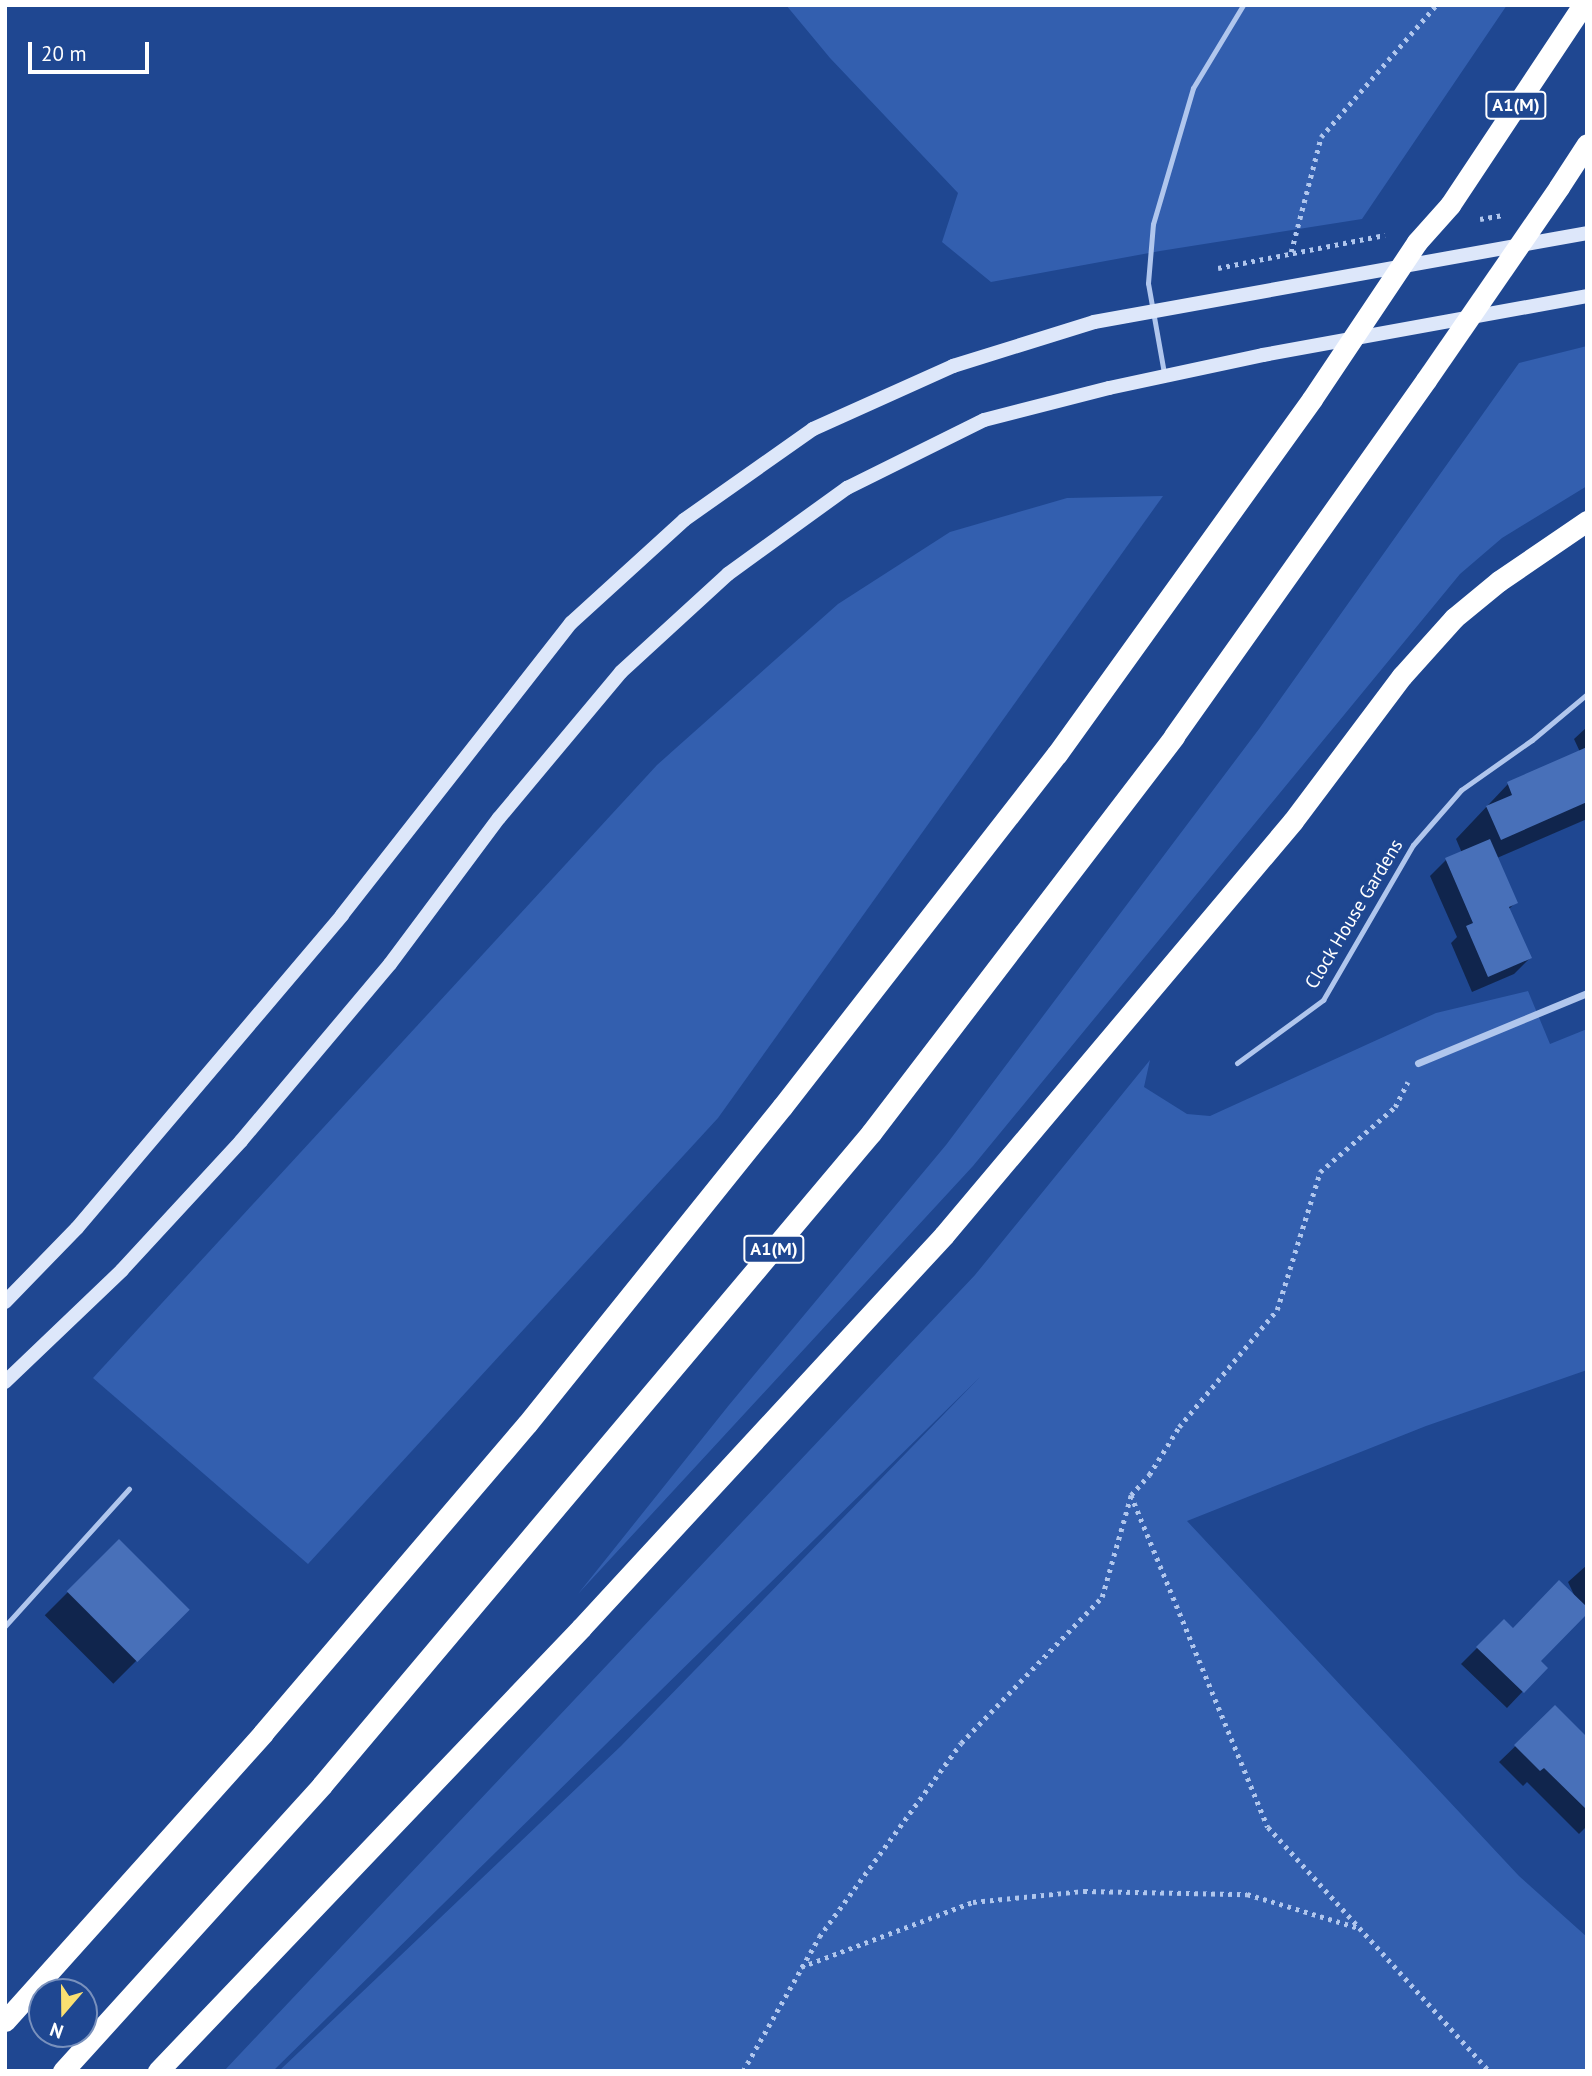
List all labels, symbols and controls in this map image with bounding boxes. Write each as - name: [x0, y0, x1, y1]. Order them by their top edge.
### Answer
- scale bar: [32, 28, 152, 72]
- text: 20 m: [41, 40, 87, 67]
- road number: A1(M): [1484, 90, 1548, 120]
- street label: Clock House Gardens: [1300, 835, 1408, 993]
- road number: A1(M): [742, 1234, 806, 1264]
- north arrow: [28, 1978, 98, 2048]
- text: N: [47, 2017, 66, 2044]

